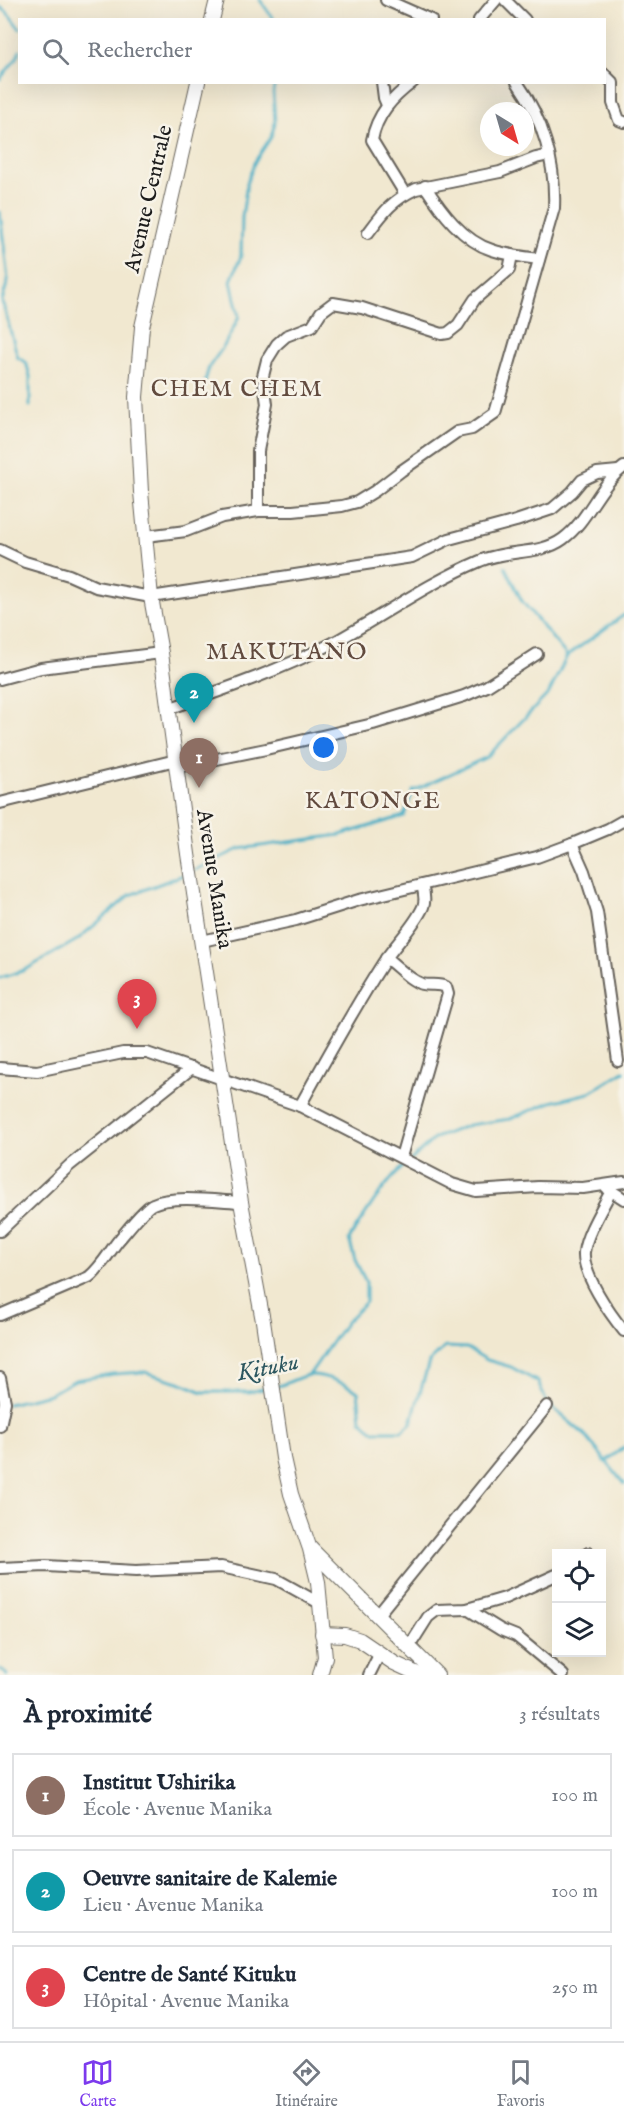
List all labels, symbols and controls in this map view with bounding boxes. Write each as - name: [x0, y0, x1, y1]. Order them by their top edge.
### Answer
- search box: [18, 18, 606, 84]
- icon: search: [39, 35, 72, 68]
- text: Rechercher: [87, 37, 192, 65]
- north arrow: [480, 102, 534, 156]
- street label: Avenue Centrale: [118, 122, 180, 277]
- district label: CHEM CHEM: [151, 374, 323, 405]
- district label: MAKUTANO: [206, 637, 368, 668]
- pin: 2: [174, 674, 214, 723]
- your location: [309, 733, 338, 762]
- pin: 1: [180, 738, 218, 788]
- district label: KATONGE: [305, 786, 441, 817]
- street label: Avenue Manika: [189, 806, 239, 951]
- pin: 3: [118, 980, 156, 1029]
- water label: Kituku: [234, 1347, 301, 1389]
- map controls: [552, 1549, 606, 1657]
- button: locate: [552, 1549, 606, 1603]
- button: layers: [552, 1603, 606, 1657]
- text: À proximité: [24, 1698, 152, 1731]
- text: 3 résultats: [519, 1702, 600, 1727]
- text: Institut Ushirika: [83, 1769, 235, 1797]
- text: 1: [42, 1783, 49, 1808]
- text: 100 m: [551, 1783, 598, 1808]
- text: École · Avenue Manika: [83, 1797, 272, 1822]
- text: Oeuvre sanitaire de Kalemie: [83, 1865, 337, 1893]
- text: 2: [41, 1879, 50, 1904]
- text: 100 m: [551, 1879, 598, 1904]
- text: Lieu · Avenue Manika: [83, 1893, 263, 1918]
- text: Centre de Santé Kituku: [83, 1961, 296, 1989]
- text: 3: [42, 1975, 49, 2000]
- text: 250 m: [552, 1975, 598, 2000]
- text: Hôpital · Avenue Manika: [83, 1989, 289, 2014]
- tab: Carte: [79, 2056, 116, 2112]
- tab: Itinéraire: [275, 2056, 338, 2112]
- tab: Favoris: [497, 2056, 545, 2112]

